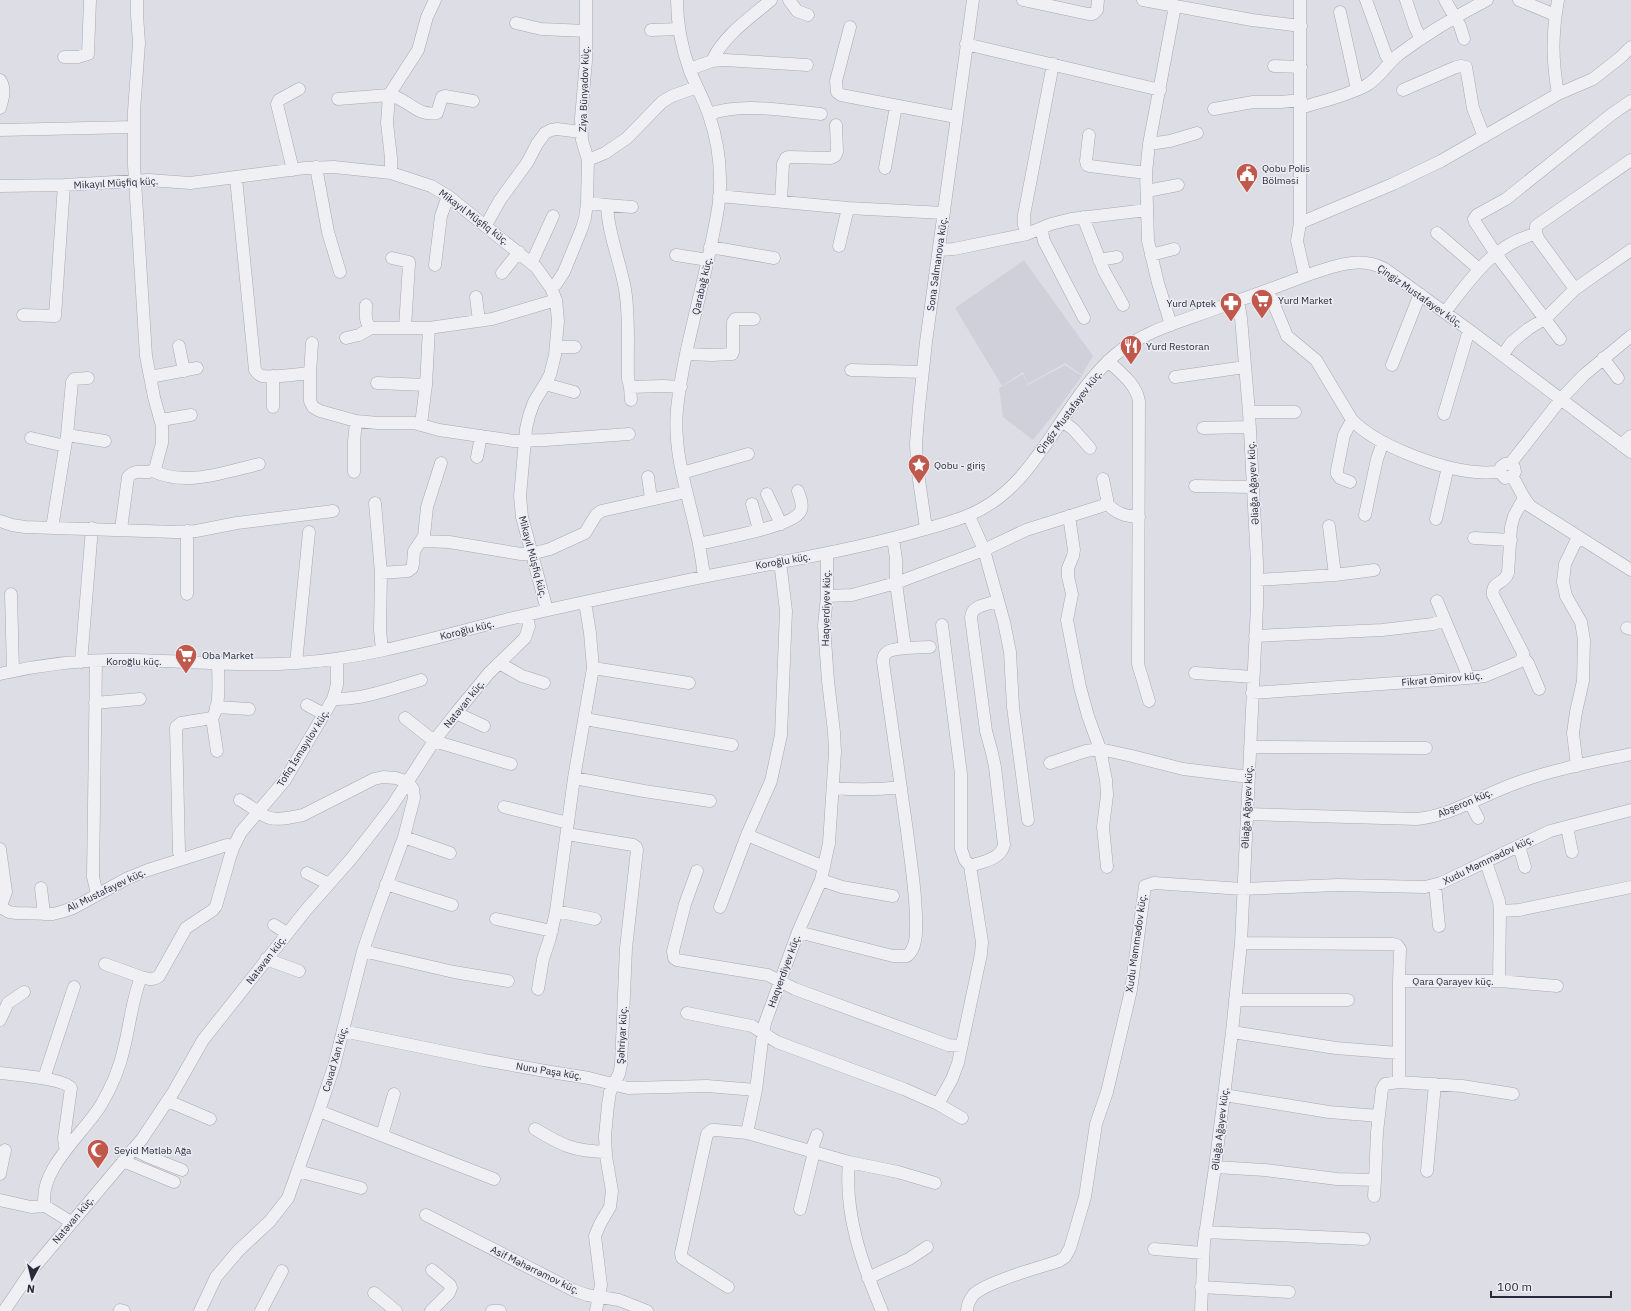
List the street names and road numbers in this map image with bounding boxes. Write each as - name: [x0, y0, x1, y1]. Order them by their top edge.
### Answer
- street label: Ziya Bünyadov küç.: [576, 46, 592, 132]
- street label: Mikayıl Müşfiq küç.: [73, 174, 159, 192]
- street label: Mikayıl Müşfiq küç.: [436, 186, 512, 248]
- street label: Sona Salmanova küç.: [924, 216, 950, 312]
- street label: Qarabağ küç.: [689, 256, 715, 316]
- street label: Çingiz Mustafayev küç.: [1375, 262, 1465, 330]
- street label: Çingiz Mustafayev küç.: [1033, 368, 1105, 456]
- street label: Əliağa Ağayev küç.: [1244, 441, 1262, 525]
- street label: Mikayıl Müşfiq küç.: [516, 514, 550, 600]
- street label: Koroğlu küç.: [754, 550, 812, 572]
- street label: Haqverdiyev küç.: [819, 570, 833, 646]
- street label: Koroğlu küç.: [438, 617, 496, 643]
- street label: Koroğlu küç.: [106, 655, 162, 668]
- street label: Fikrət Əmirov küç.: [1401, 669, 1483, 689]
- street label: Natəvan küç.: [441, 677, 487, 731]
- street label: Tofiq İsmayılov küç.: [274, 707, 332, 789]
- street label: Əliağa Ağayev küç.: [1238, 765, 1256, 849]
- street label: Abşeron küç.: [1436, 786, 1494, 820]
- street label: Xudu Məmmədov küç.: [1441, 832, 1535, 888]
- street label: Alı Mustafayev küç.: [64, 865, 148, 915]
- street label: Xudu Məmmədov küç.: [1123, 893, 1149, 993]
- street label: Natəvan küç.: [243, 933, 289, 987]
- street label: Haqverdiyev küç.: [765, 933, 803, 1009]
- street label: Qara Qarayev küç.: [1412, 975, 1494, 988]
- street label: Şəhriyar küç.: [614, 1006, 630, 1064]
- street label: Cavad Xan küç.: [319, 1025, 351, 1093]
- street label: Nuru Paşa küç.: [515, 1059, 583, 1083]
- street label: Əliağa Ağayev küç.: [1208, 1087, 1232, 1171]
- street label: Natəvan küç.: [49, 1194, 97, 1246]
- street label: Asif Məhərrəmov küç.: [489, 1243, 581, 1297]

